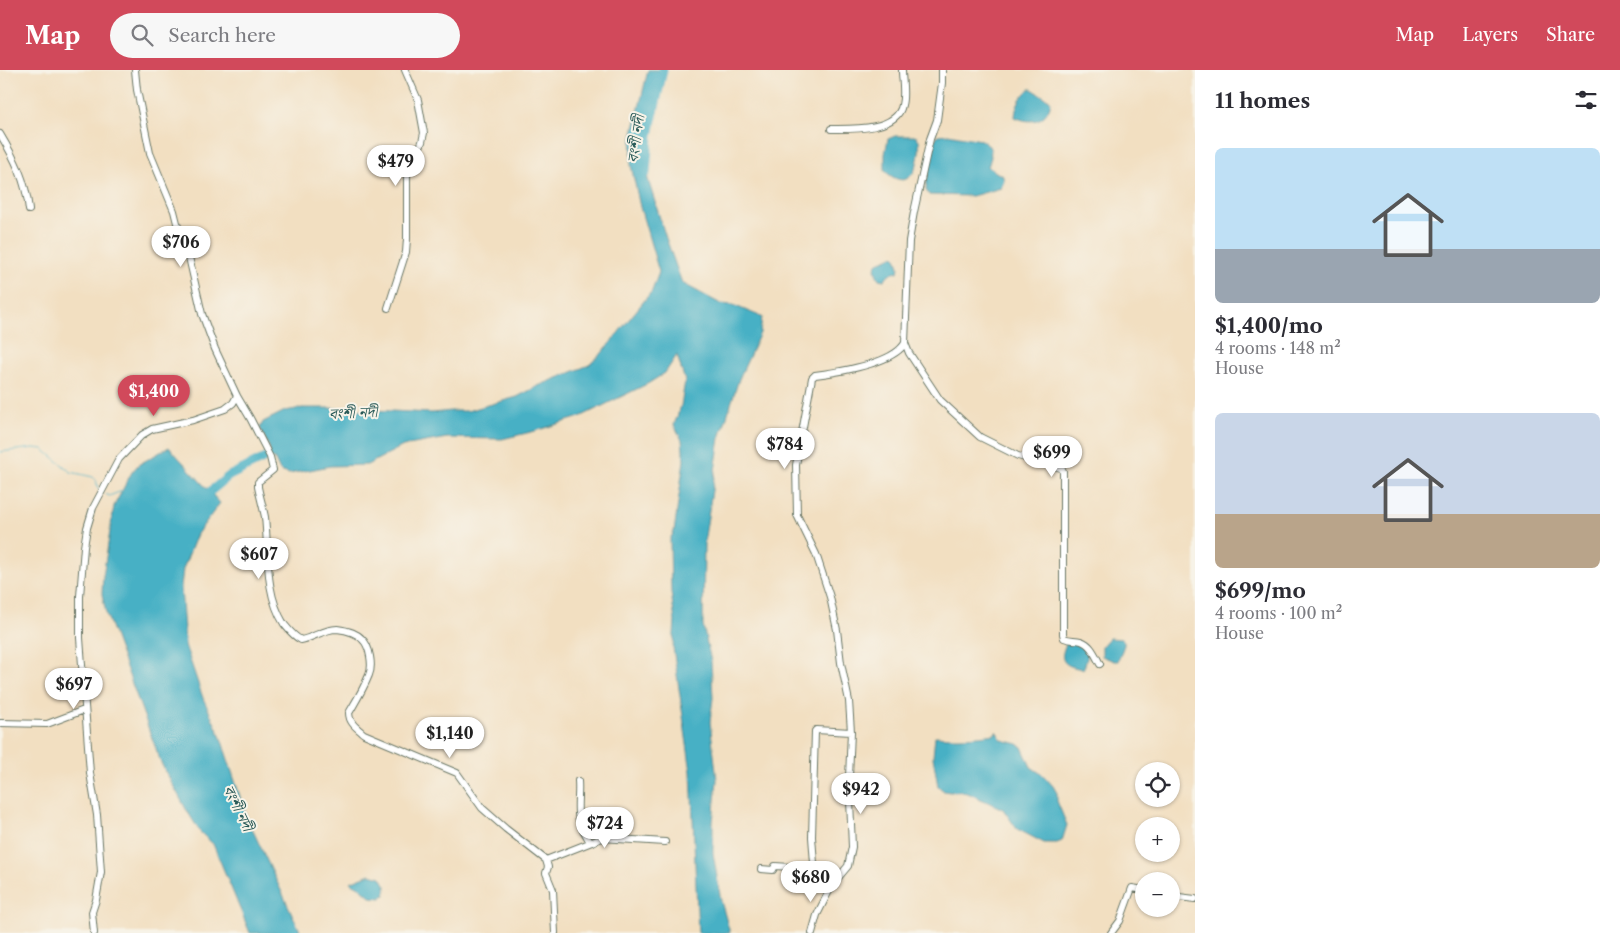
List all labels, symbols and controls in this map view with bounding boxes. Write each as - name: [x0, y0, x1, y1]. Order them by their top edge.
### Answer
- search box: [110, 13, 460, 58]
- text: Map: [25, 21, 80, 50]
- icon: search: [128, 21, 156, 49]
- text: Search here: [168, 24, 276, 47]
- text: Map: [1396, 24, 1434, 46]
- text: Layers: [1462, 24, 1518, 46]
- text: Share: [1546, 24, 1595, 46]
- icon: filters: [1572, 86, 1600, 114]
- text: 11 homes: [1215, 88, 1310, 113]
- water label: বংশী নদী: [623, 112, 649, 164]
- pin: $479: [366, 144, 426, 187]
- text: $479: [378, 151, 414, 171]
- icon: home: [1363, 180, 1453, 270]
- pin: $706: [151, 226, 211, 268]
- text: $706: [162, 232, 200, 252]
- text: $1,400/mo: [1215, 313, 1323, 338]
- text: 4 rooms · 148 m²: [1215, 338, 1341, 358]
- text: House: [1215, 358, 1264, 378]
- pin: $1,400: [113, 374, 195, 417]
- text: $1,400: [129, 381, 179, 401]
- water label: বংশী নদী: [328, 402, 380, 423]
- pin: $784: [755, 428, 815, 470]
- text: $784: [767, 434, 803, 454]
- pin: $699: [1022, 436, 1082, 478]
- text: $699: [1033, 442, 1071, 462]
- icon: home: [1363, 445, 1453, 535]
- pin: $607: [229, 538, 289, 580]
- text: $607: [240, 544, 278, 564]
- text: $699/mo: [1215, 578, 1306, 603]
- text: 4 rooms · 100 m²: [1215, 603, 1342, 623]
- text: House: [1215, 623, 1264, 643]
- pin: $697: [44, 668, 104, 710]
- text: $697: [56, 674, 92, 694]
- pin: $1,140: [409, 716, 491, 759]
- text: $1,140: [426, 723, 474, 743]
- map controls: [1135, 762, 1180, 917]
- button: locate: [1135, 762, 1180, 807]
- pin: $942: [831, 772, 891, 815]
- text: $942: [842, 779, 880, 799]
- water label: বংশী নদী: [219, 782, 258, 835]
- pin: $724: [575, 806, 635, 849]
- text: $724: [587, 813, 623, 833]
- button: +: [1135, 817, 1180, 862]
- pin: $680: [781, 860, 841, 903]
- text: $680: [792, 867, 830, 887]
- button: −: [1135, 872, 1180, 917]

